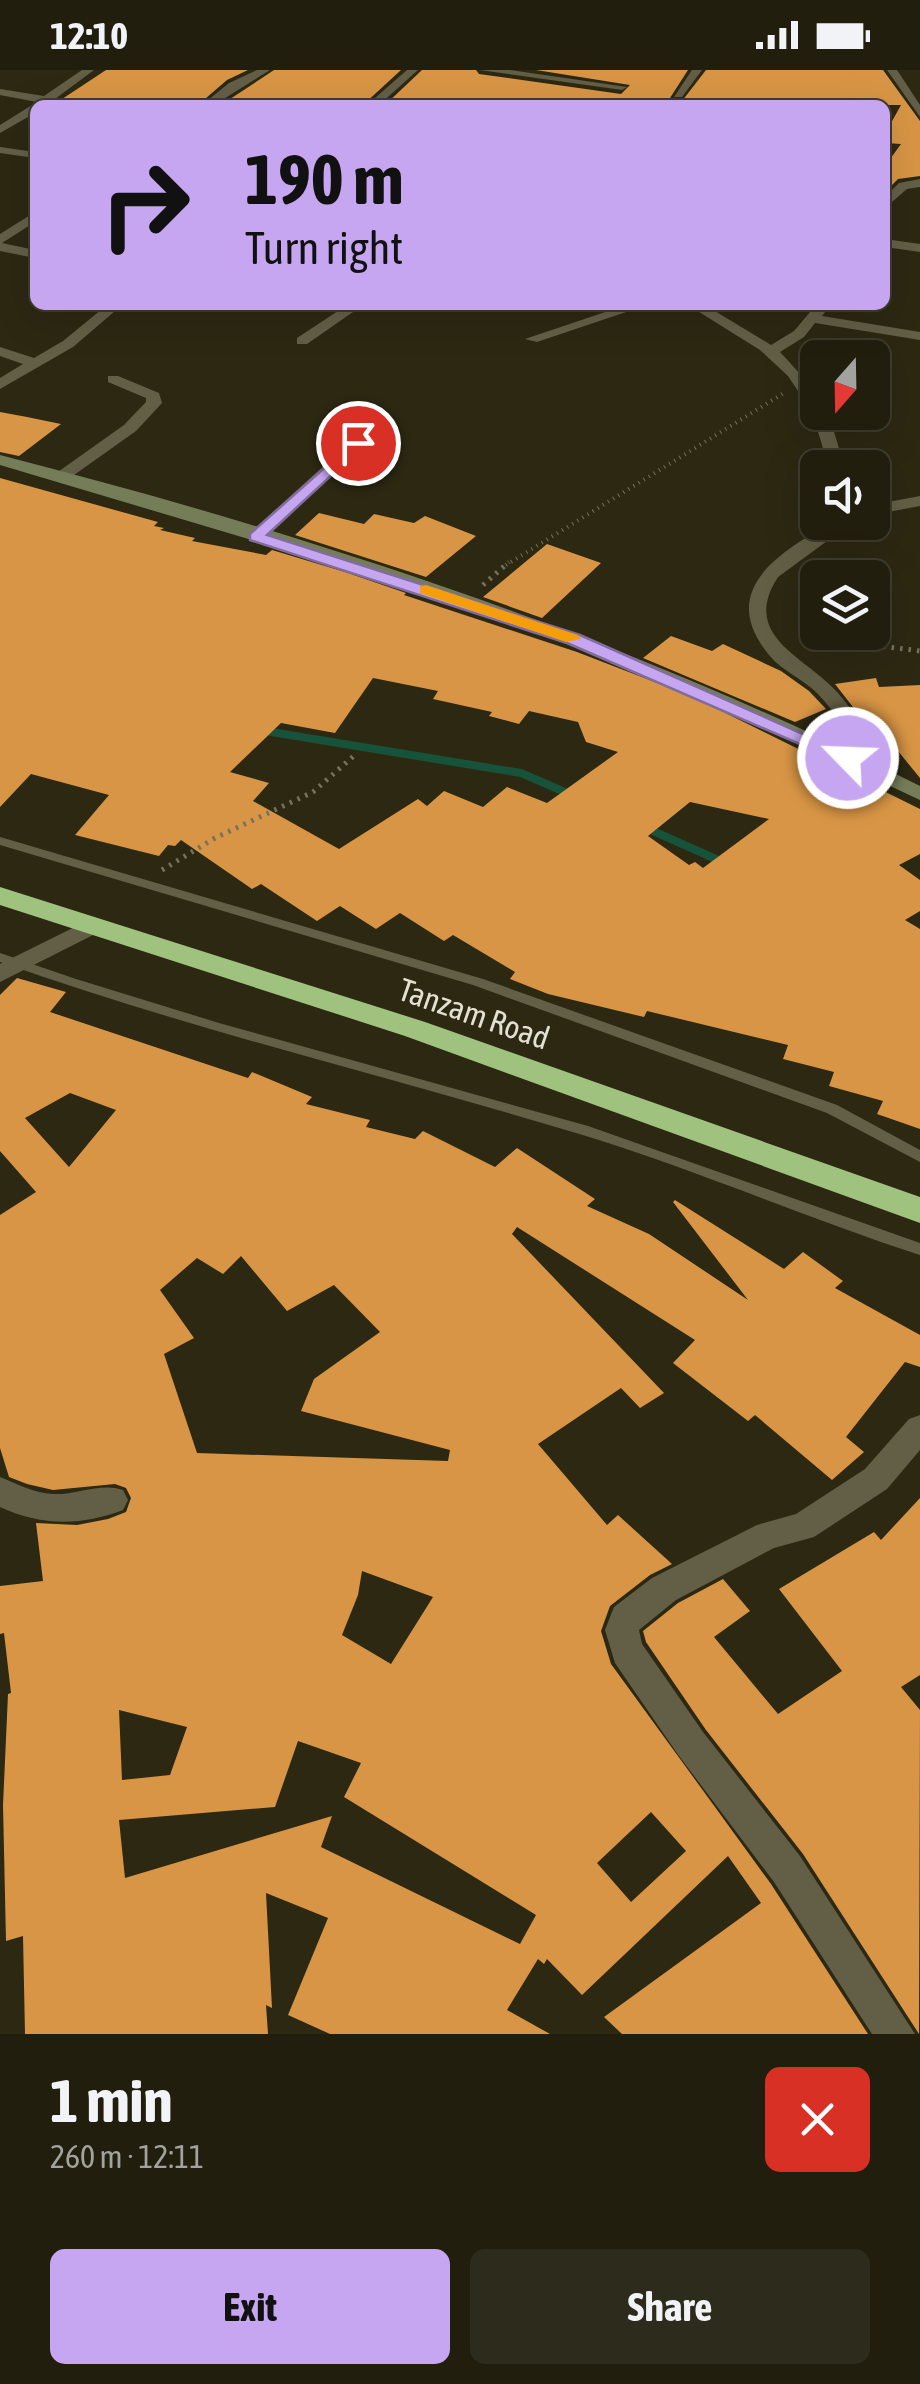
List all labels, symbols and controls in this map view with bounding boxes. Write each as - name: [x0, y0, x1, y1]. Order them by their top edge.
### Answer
- text: 12:10: [50, 14, 128, 57]
- text: 190 m: [245, 139, 404, 219]
- icon: right: [80, 140, 210, 270]
- text: Turn right: [245, 222, 403, 274]
- north arrow: [800, 340, 890, 430]
- map controls: [800, 340, 890, 650]
- pin: [316, 401, 401, 486]
- icon: arrive: [331, 416, 386, 471]
- button: sound: [800, 450, 890, 540]
- button: layers: [800, 560, 890, 650]
- position arrow: [796, 706, 900, 810]
- street label: Tanzam Road: [394, 970, 554, 1057]
- text: 1 min: [50, 2066, 173, 2135]
- button: close: [765, 2067, 870, 2172]
- text: 260 m · 12:11: [50, 2138, 204, 2175]
- button: Exit: [50, 2249, 450, 2364]
- button: Share: [470, 2249, 870, 2364]

